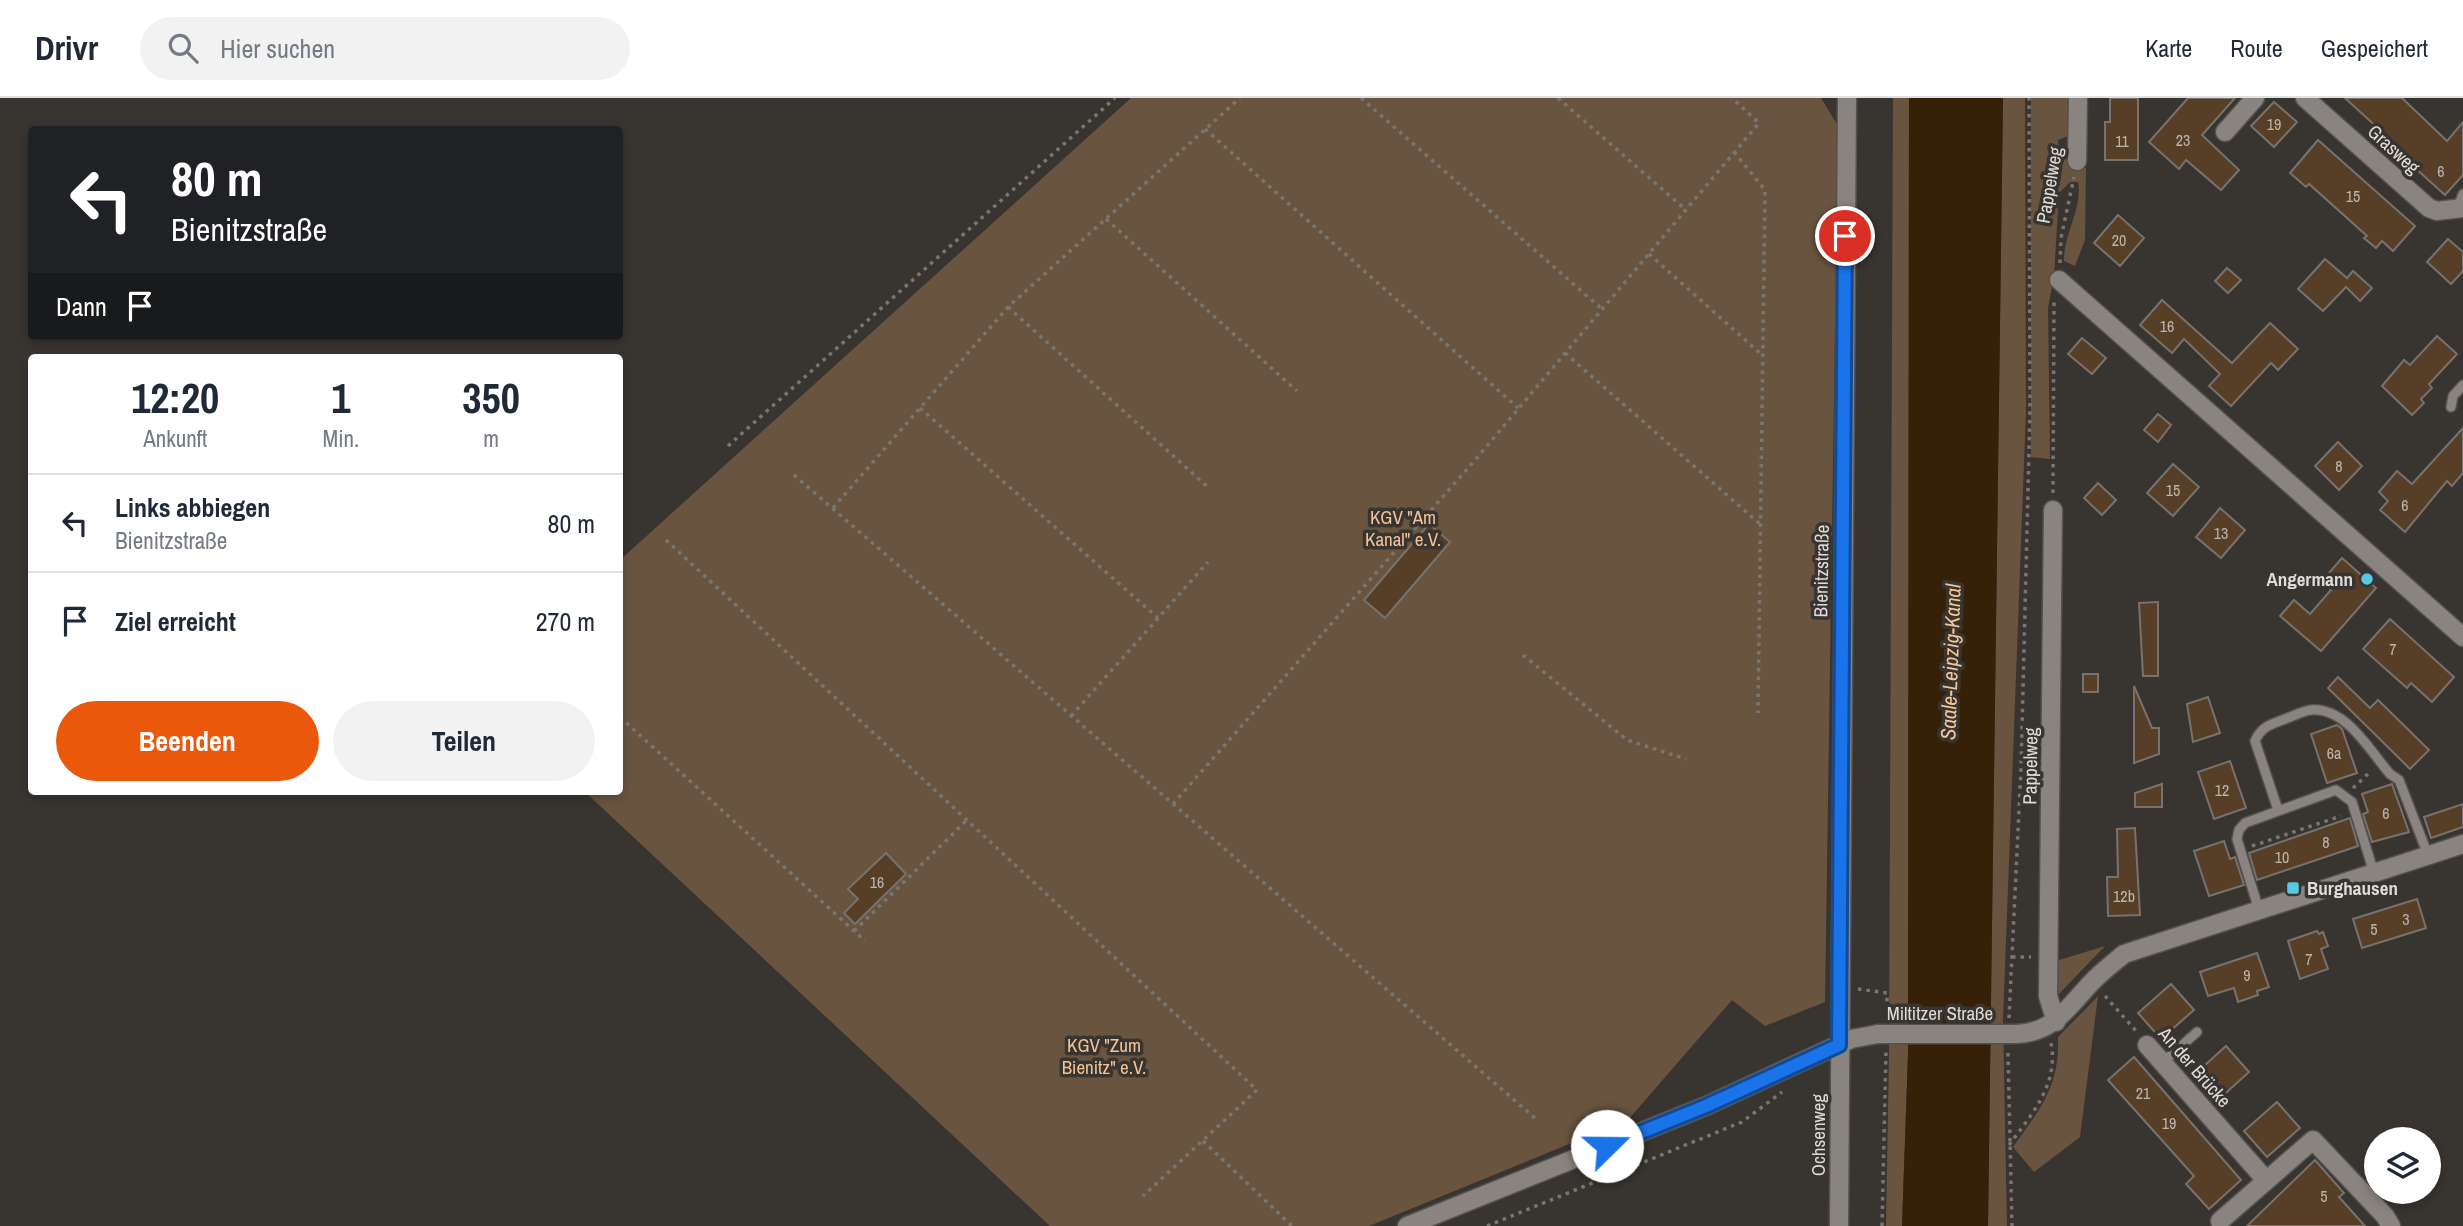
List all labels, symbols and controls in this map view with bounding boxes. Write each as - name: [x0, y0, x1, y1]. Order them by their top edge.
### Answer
- search box: [140, 17, 630, 80]
- text: Drivr: [35, 26, 98, 70]
- icon: search: [164, 29, 202, 67]
- text: Hier suchen: [220, 31, 335, 66]
- text: Karte: [2145, 32, 2192, 64]
- text: Route: [2230, 32, 2283, 64]
- text: Gespeichert: [2321, 32, 2428, 64]
- house number: 19: [2267, 113, 2281, 135]
- street label: Grasweg: [2362, 118, 2426, 180]
- house number: 23: [2176, 129, 2190, 151]
- house number: 11: [2115, 130, 2130, 152]
- street label: Pappelweg: [2030, 144, 2069, 225]
- text: 80 m: [171, 145, 263, 211]
- icon: left: [56, 154, 147, 245]
- house number: 6: [2437, 160, 2445, 182]
- house number: 15: [2346, 185, 2360, 207]
- pin: [1815, 206, 1875, 266]
- text: Bienitzstraße: [171, 208, 327, 251]
- icon: arrive: [1826, 217, 1864, 255]
- house number: 20: [2112, 229, 2126, 251]
- icon: arrive: [121, 287, 159, 325]
- text: Dann: [56, 289, 107, 324]
- house number: 16: [2160, 315, 2174, 337]
- text: 12:20: [131, 370, 219, 426]
- text: 1: [331, 370, 350, 426]
- text: 350: [462, 370, 520, 426]
- text: Ankunft: [143, 423, 207, 454]
- text: Min.: [322, 423, 359, 454]
- text: m: [483, 423, 499, 454]
- house number: 8: [2335, 455, 2343, 477]
- house number: 15: [2166, 479, 2180, 501]
- text: Links abbiegen: [115, 490, 270, 525]
- house number: 6: [2401, 494, 2409, 516]
- icon: left: [56, 504, 94, 542]
- park label: KGV "Am Kanal" e.V.: [1365, 504, 1441, 552]
- text: 80 m: [548, 506, 595, 541]
- house number: 13: [2214, 522, 2228, 544]
- street label: Bienitzstraße: [1807, 524, 1835, 618]
- text: Bienitzstraße: [115, 525, 227, 556]
- place label: Angermann: [2266, 566, 2353, 592]
- marker: Angermann: [2359, 571, 2375, 587]
- water label: Saale-Leipzig-Kanal: [1933, 582, 1968, 740]
- icon: arrive: [56, 602, 94, 640]
- text: Ziel erreicht: [115, 604, 236, 639]
- text: 270 m: [536, 604, 595, 639]
- house number: 7: [2389, 638, 2397, 660]
- button: Beenden: [56, 701, 319, 781]
- button: Teilen: [333, 701, 595, 781]
- street label: Pappelweg: [2016, 727, 2044, 805]
- house number: 6a: [2327, 742, 2342, 764]
- house number: 12: [2215, 779, 2229, 801]
- house number: 6: [2382, 802, 2390, 824]
- house number: 8: [2322, 831, 2330, 853]
- house number: 10: [2275, 846, 2289, 868]
- house number: 16: [870, 871, 884, 893]
- place label: Burghausen: [2307, 875, 2398, 901]
- marker: Burghausen: [2285, 880, 2301, 896]
- house number: 12b: [2113, 885, 2135, 907]
- house number: 3: [2402, 908, 2410, 930]
- house number: 5: [2370, 918, 2378, 940]
- house number: 7: [2305, 948, 2313, 970]
- house number: 9: [2243, 964, 2251, 986]
- street label: Miltitzer Straße: [1887, 1000, 1993, 1026]
- street label: An der Brücke: [2152, 1020, 2237, 1113]
- park label: KGV "Zum Bienitz" e.V.: [1062, 1032, 1146, 1080]
- house number: 21: [2136, 1082, 2151, 1104]
- street label: Ochsenweg: [1805, 1094, 1831, 1176]
- position arrow: [1570, 1109, 1644, 1183]
- house number: 19: [2162, 1112, 2176, 1134]
- map controls: [2364, 1127, 2441, 1204]
- button: layers: [2364, 1127, 2441, 1204]
- house number: 5: [2320, 1185, 2328, 1207]

